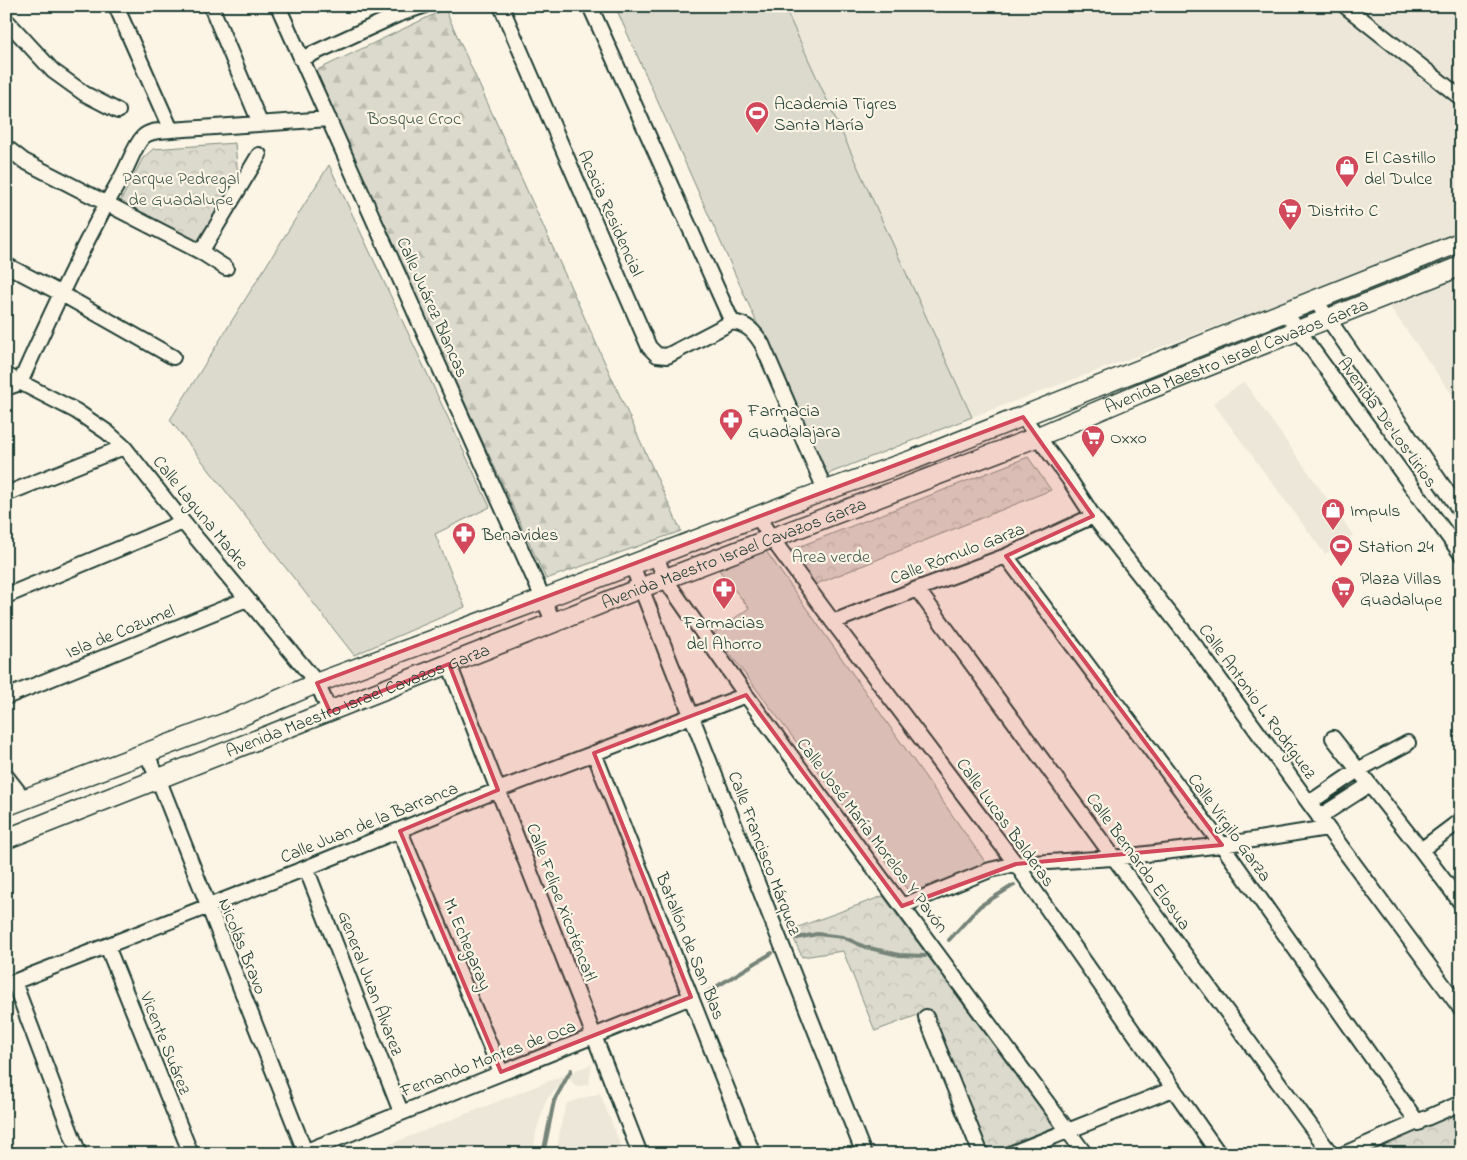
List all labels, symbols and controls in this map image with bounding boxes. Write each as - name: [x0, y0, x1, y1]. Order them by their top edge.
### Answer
- place label: Academia Tigres Santa María: [774, 92, 897, 139]
- sports icon: Academia Tigres Santa María: [744, 100, 770, 134]
- park label: Bosque Croc: [366, 107, 461, 133]
- place label: El Castillo del Dulce: [1364, 146, 1436, 193]
- street label: Acacia Residencial: [570, 147, 649, 281]
- shop icon: El Castillo del Dulce: [1334, 154, 1360, 188]
- park label: Parque Pedregal de Guadalupe: [123, 167, 239, 214]
- supermarket icon: Distrito C: [1277, 197, 1303, 231]
- place label: Distrito C: [1307, 199, 1378, 225]
- street label: Calle Juárez Blancas: [388, 233, 474, 382]
- street label: Avenida Maestro Israel Cavazos Garza: [1101, 293, 1373, 422]
- street label: Avenida De Los Lirios: [1330, 353, 1443, 494]
- place label: Farmacia Guadalajara: [747, 399, 840, 446]
- pharmacy icon: Farmacia Guadalajara: [718, 407, 744, 441]
- supermarket icon: Oxxo: [1080, 424, 1106, 458]
- place label: Oxxo: [1110, 426, 1147, 452]
- street label: Calle Laguna Madre: [144, 451, 254, 577]
- street label: Avenida Maestro Israel Cavazos Garza: [598, 492, 871, 617]
- shop icon: Impuls: [1320, 497, 1346, 531]
- place label: Impuls: [1350, 499, 1400, 525]
- street label: Calle Rómulo Garza: [887, 517, 1029, 593]
- pharmacy icon: Benavides: [451, 521, 477, 555]
- place label: Benavides: [481, 523, 558, 549]
- sports icon: Station 24: [1328, 533, 1354, 567]
- place label: Station 24: [1358, 535, 1434, 561]
- park label: Area verde: [792, 545, 871, 571]
- place label: Plaza Villas Guadalupe: [1360, 567, 1443, 614]
- supermarket icon: Plaza Villas Guadalupe: [1330, 575, 1356, 609]
- pharmacy icon: Farmacias del Ahorro: [711, 576, 737, 610]
- street label: Isla de Cozumel: [62, 599, 179, 667]
- place label: Farmacias del Ahorro: [683, 611, 764, 658]
- street label: Calle Antonio L. Rodríguez: [1190, 619, 1322, 786]
- street label: Avenida Maestro Israel Cavazos Garza: [222, 638, 494, 766]
- street label: Calle José María Morelos Y Pavón: [789, 733, 954, 939]
- street label: Calle Lucas Balderas: [949, 753, 1060, 893]
- street label: Calle Francisco Márquez: [720, 768, 807, 940]
- street label: Calle Virgilo Garza: [1179, 769, 1277, 888]
- street label: Calle Juan de la Barranca: [277, 776, 462, 871]
- street label: Calle Bernardo Elosua: [1079, 788, 1196, 936]
- street label: Calle Felipe Xicoténcatl: [518, 820, 602, 985]
- street label: Batallón de San Blas: [647, 868, 731, 1024]
- street label: Nicolás Bravo: [210, 895, 272, 999]
- street label: M. Echegaray: [434, 895, 497, 995]
- street label: General Juan Álvarez: [330, 908, 409, 1060]
- street label: Vicente Suárez: [131, 988, 197, 1099]
- street label: Fernando Montes de Oca: [396, 1014, 580, 1106]

